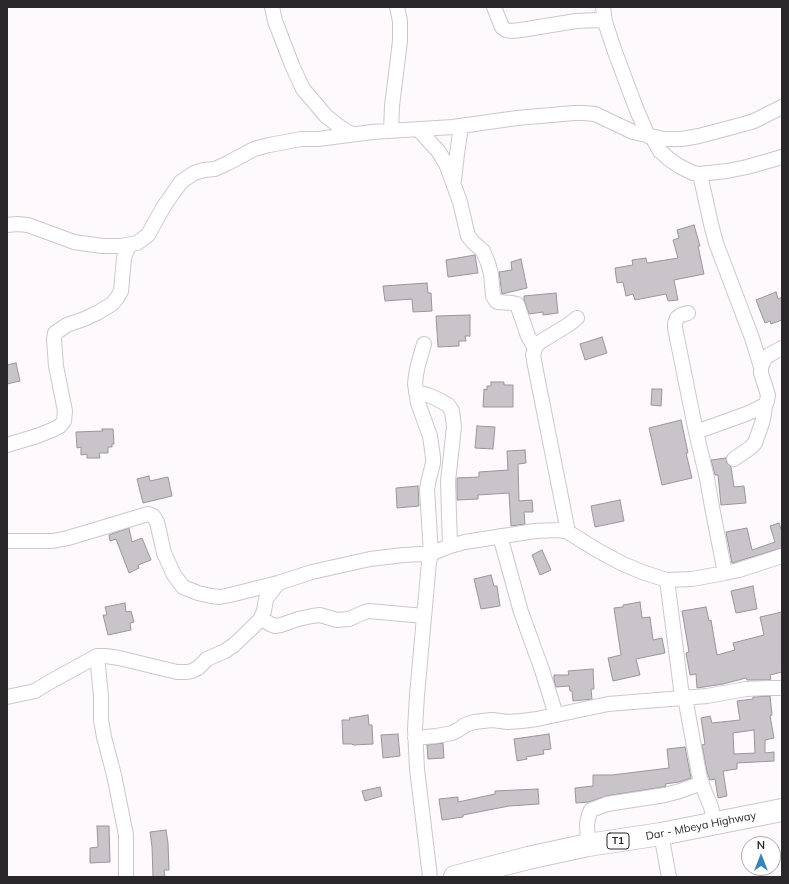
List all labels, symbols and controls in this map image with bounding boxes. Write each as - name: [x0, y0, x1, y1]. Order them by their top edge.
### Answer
- street label: Dar - Mbeya Highway: [645, 809, 757, 843]
- road number: T1: [607, 833, 629, 849]
- north arrow: [741, 836, 781, 876]
- text: N: [757, 838, 765, 852]

